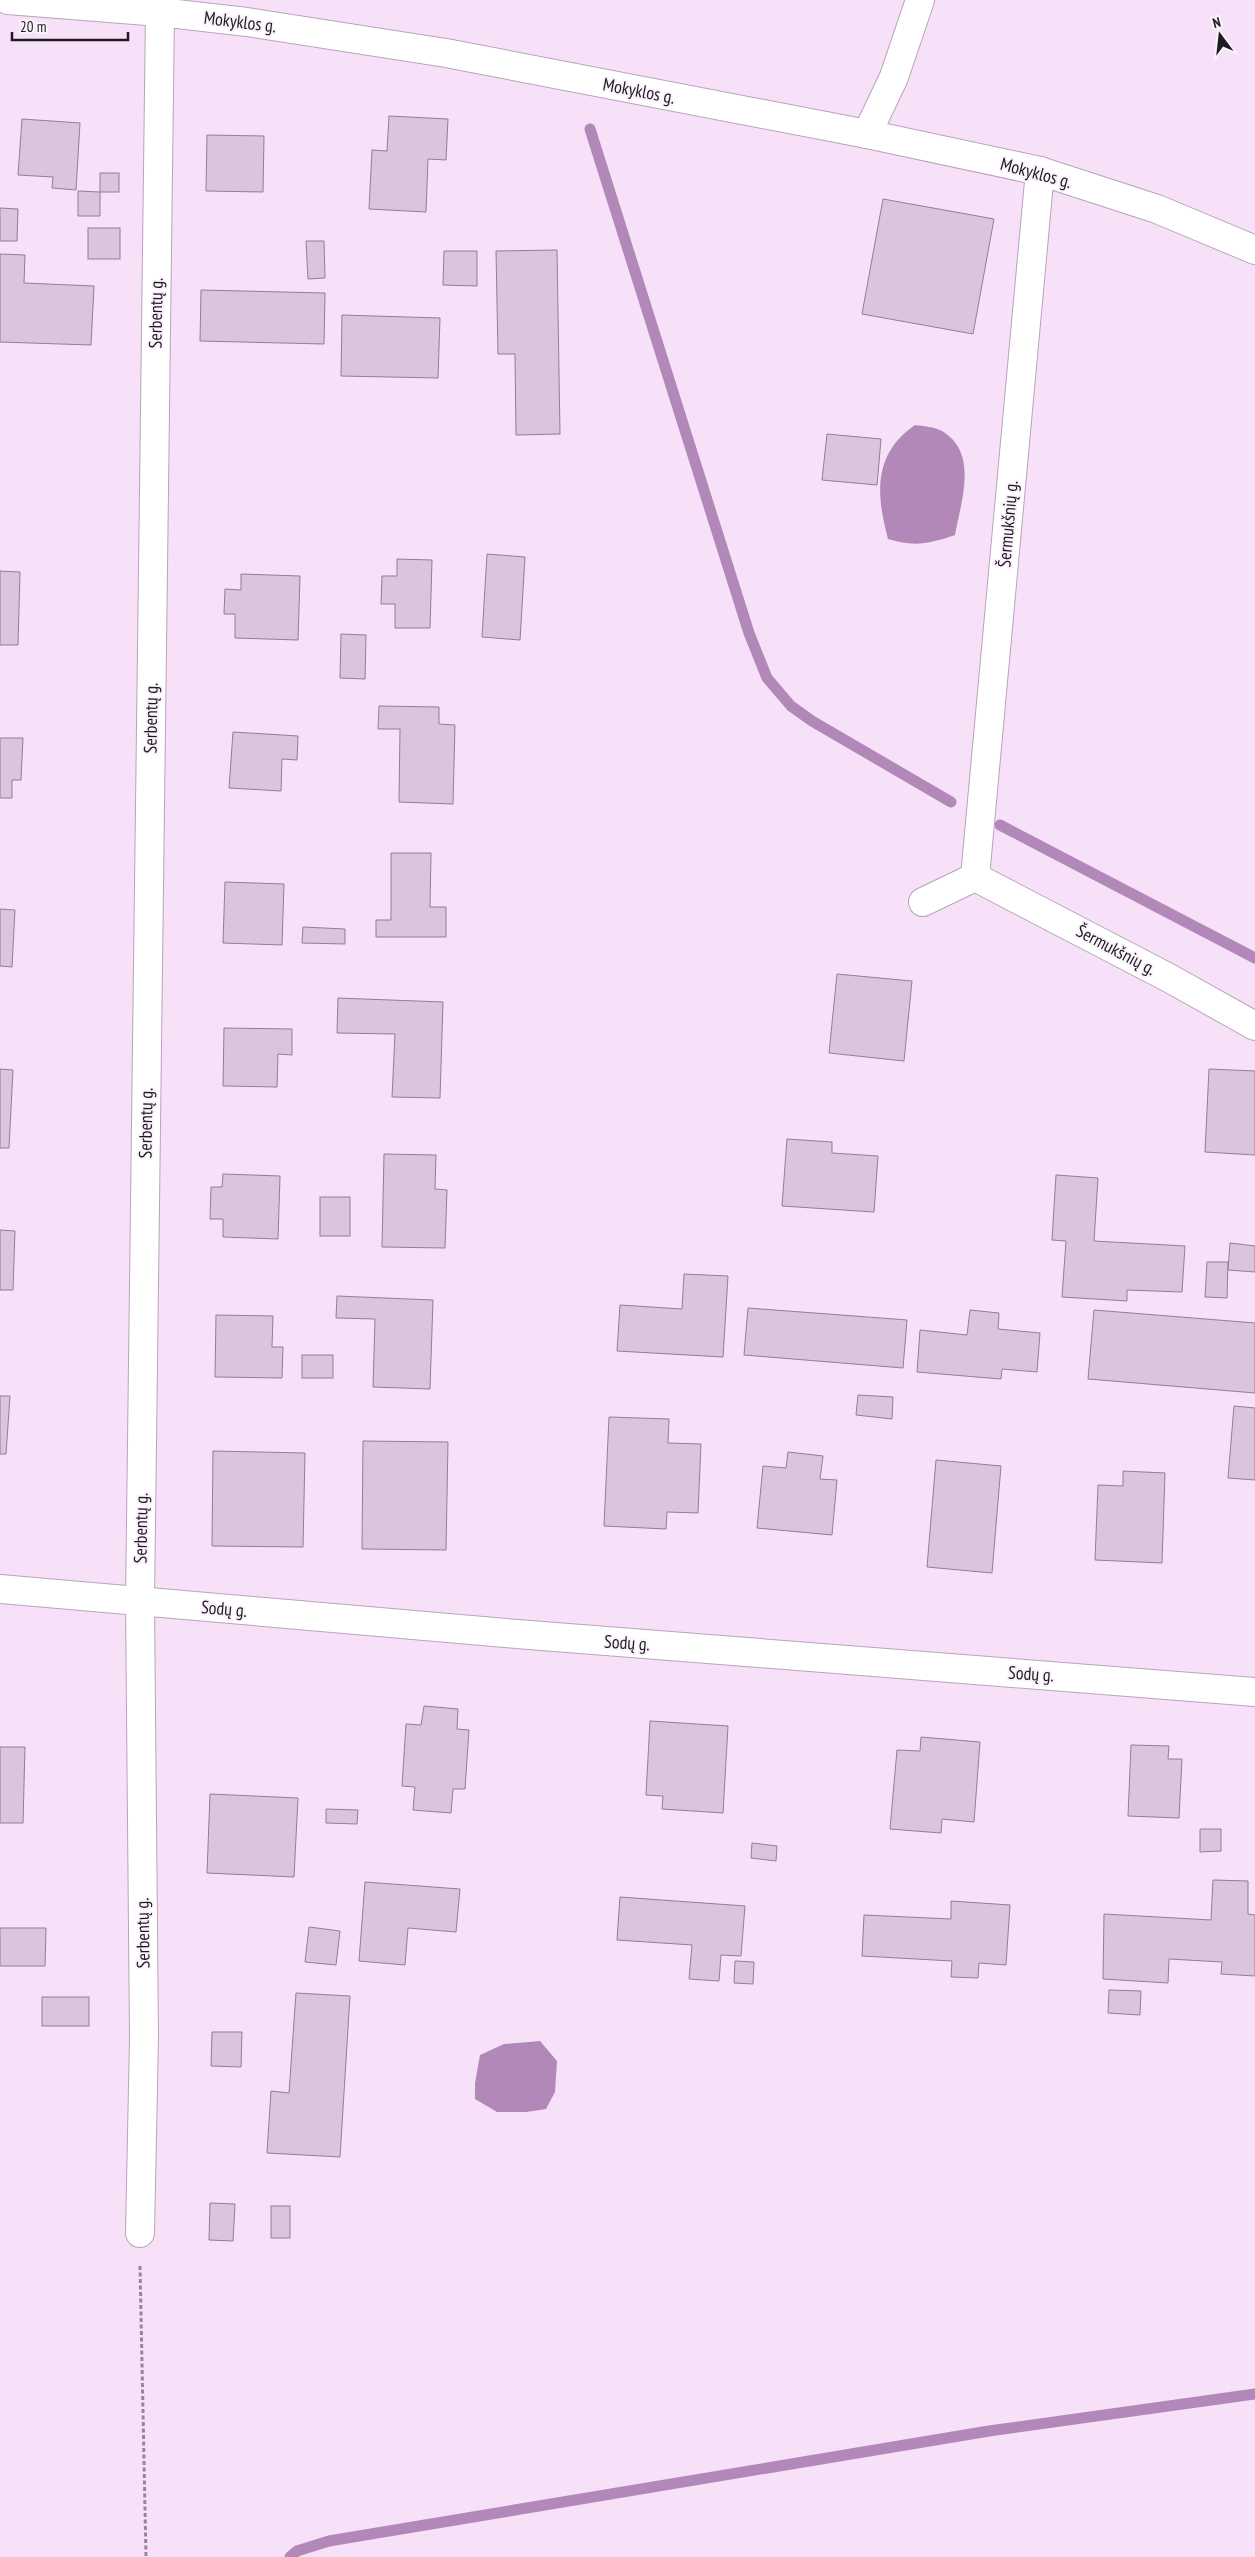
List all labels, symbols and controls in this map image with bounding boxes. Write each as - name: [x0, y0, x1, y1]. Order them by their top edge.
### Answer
- street label: Mokyklos g.: [203, 6, 278, 37]
- scale bar: [12, 10, 129, 42]
- north arrow: [1195, 10, 1245, 60]
- text: N: [1211, 13, 1223, 32]
- text: 20 m: [20, 17, 46, 36]
- street label: Mokyklos g.: [601, 72, 677, 109]
- street label: Mokyklos g.: [998, 152, 1074, 193]
- street label: Serbentų g.: [143, 277, 168, 349]
- street label: Šermukšnių g.: [992, 480, 1023, 568]
- street label: Serbentų g.: [138, 682, 163, 754]
- street label: Šermukšnių g.: [1072, 919, 1160, 980]
- street label: Serbentų g.: [133, 1087, 158, 1159]
- street label: Serbentų g.: [128, 1492, 153, 1564]
- street label: Sodų g.: [200, 1595, 248, 1622]
- street label: Sodų g.: [603, 1629, 651, 1656]
- street label: Sodų g.: [1007, 1660, 1055, 1687]
- street label: Serbentų g.: [130, 1897, 155, 1969]

